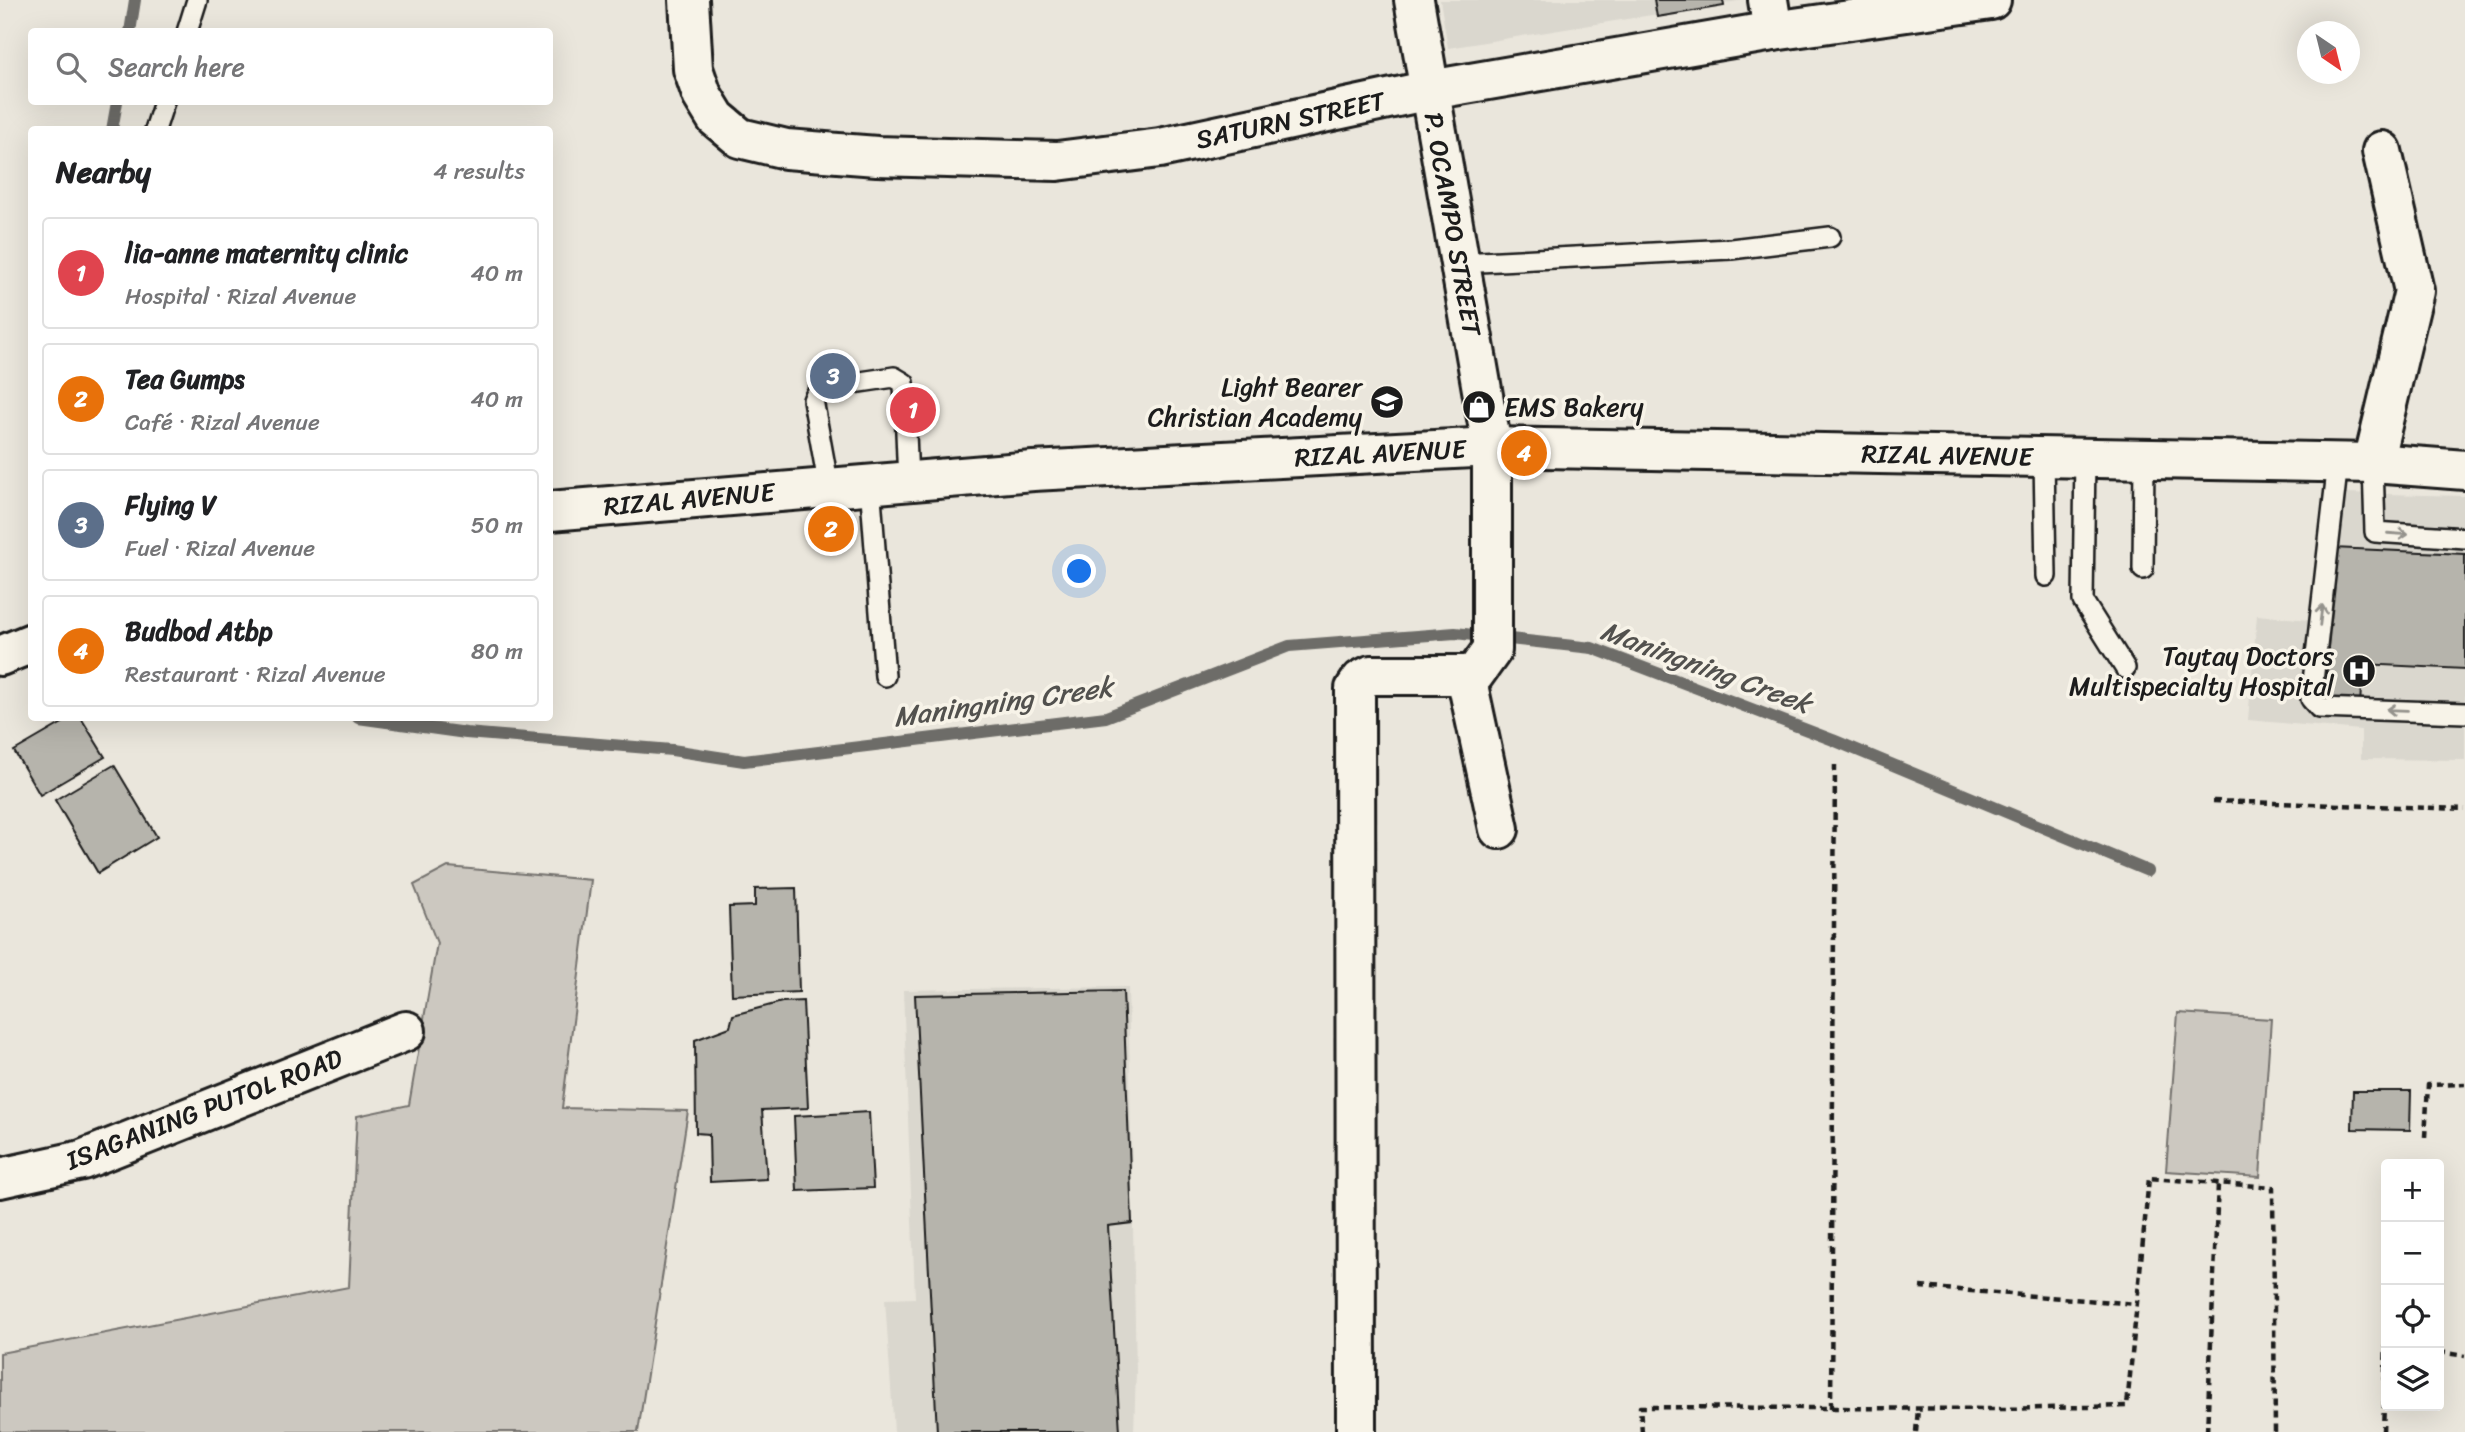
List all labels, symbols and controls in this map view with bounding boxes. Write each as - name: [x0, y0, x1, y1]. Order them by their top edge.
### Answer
- north arrow: [2297, 21, 2360, 84]
- search box: [28, 28, 553, 105]
- text: Search here: [108, 44, 245, 90]
- icon: search: [52, 48, 90, 86]
- street label: SATURN STREET: [1191, 77, 1391, 162]
- street label: P. OCAMPO STREET: [1411, 109, 1496, 341]
- text: Nearby: [56, 145, 151, 199]
- text: 4 results: [433, 151, 525, 192]
- text: lia-anne maternity clinic: [125, 230, 408, 276]
- text: 1: [76, 253, 86, 294]
- text: 40 m: [470, 253, 523, 294]
- text: Hospital · Rizal Avenue: [125, 276, 356, 317]
- pin: 3: [810, 350, 856, 402]
- text: Tea Gumps: [125, 356, 245, 402]
- place label: Light Bearer Christian Academy: [1148, 364, 1363, 440]
- text: 2: [74, 379, 88, 420]
- text: 40 m: [470, 379, 523, 420]
- school or university icon: Light Bearer Christian Academy: [1368, 383, 1406, 421]
- pin: 1: [890, 384, 936, 436]
- place label: EMS Bakery: [1504, 384, 1644, 430]
- shop icon: EMS Bakery: [1460, 388, 1498, 426]
- text: Café · Rizal Avenue: [125, 402, 320, 443]
- street label: RIZAL AVENUE: [1293, 425, 1468, 480]
- pin: 4: [1501, 427, 1547, 479]
- street label: RIZAL AVENUE: [1861, 431, 2035, 480]
- street label: RIZAL AVENUE: [602, 468, 778, 529]
- text: Flying V: [125, 482, 217, 528]
- pin: 2: [808, 503, 854, 555]
- text: 3: [75, 505, 87, 546]
- text: 50 m: [471, 505, 523, 546]
- text: Fuel · Rizal Avenue: [125, 528, 315, 569]
- one-way arrow: [2387, 528, 2409, 541]
- your location: [1062, 554, 1096, 588]
- one-way arrow: [2314, 604, 2327, 627]
- water label: Maningning Creek: [1594, 606, 1821, 729]
- text: Budbod Atbp: [125, 608, 273, 654]
- text: 4: [74, 631, 88, 672]
- text: 80 m: [471, 631, 523, 672]
- place label: Taytay Doctors Multispecialty Hospital: [2069, 633, 2335, 709]
- hospital icon: Taytay Doctors Multispecialty Hospital: [2340, 652, 2378, 690]
- text: Restaurant · Rizal Avenue: [125, 654, 386, 695]
- water label: Maningning Creek: [890, 662, 1119, 742]
- one-way arrow: [2386, 704, 2409, 717]
- street label: ISAGANING PUTOL ROAD: [58, 1035, 349, 1183]
- map controls: [2381, 1159, 2444, 1411]
- button: +: [2381, 1159, 2444, 1222]
- button: −: [2381, 1222, 2444, 1285]
- button: locate: [2381, 1285, 2444, 1348]
- button: layers: [2381, 1348, 2444, 1411]

